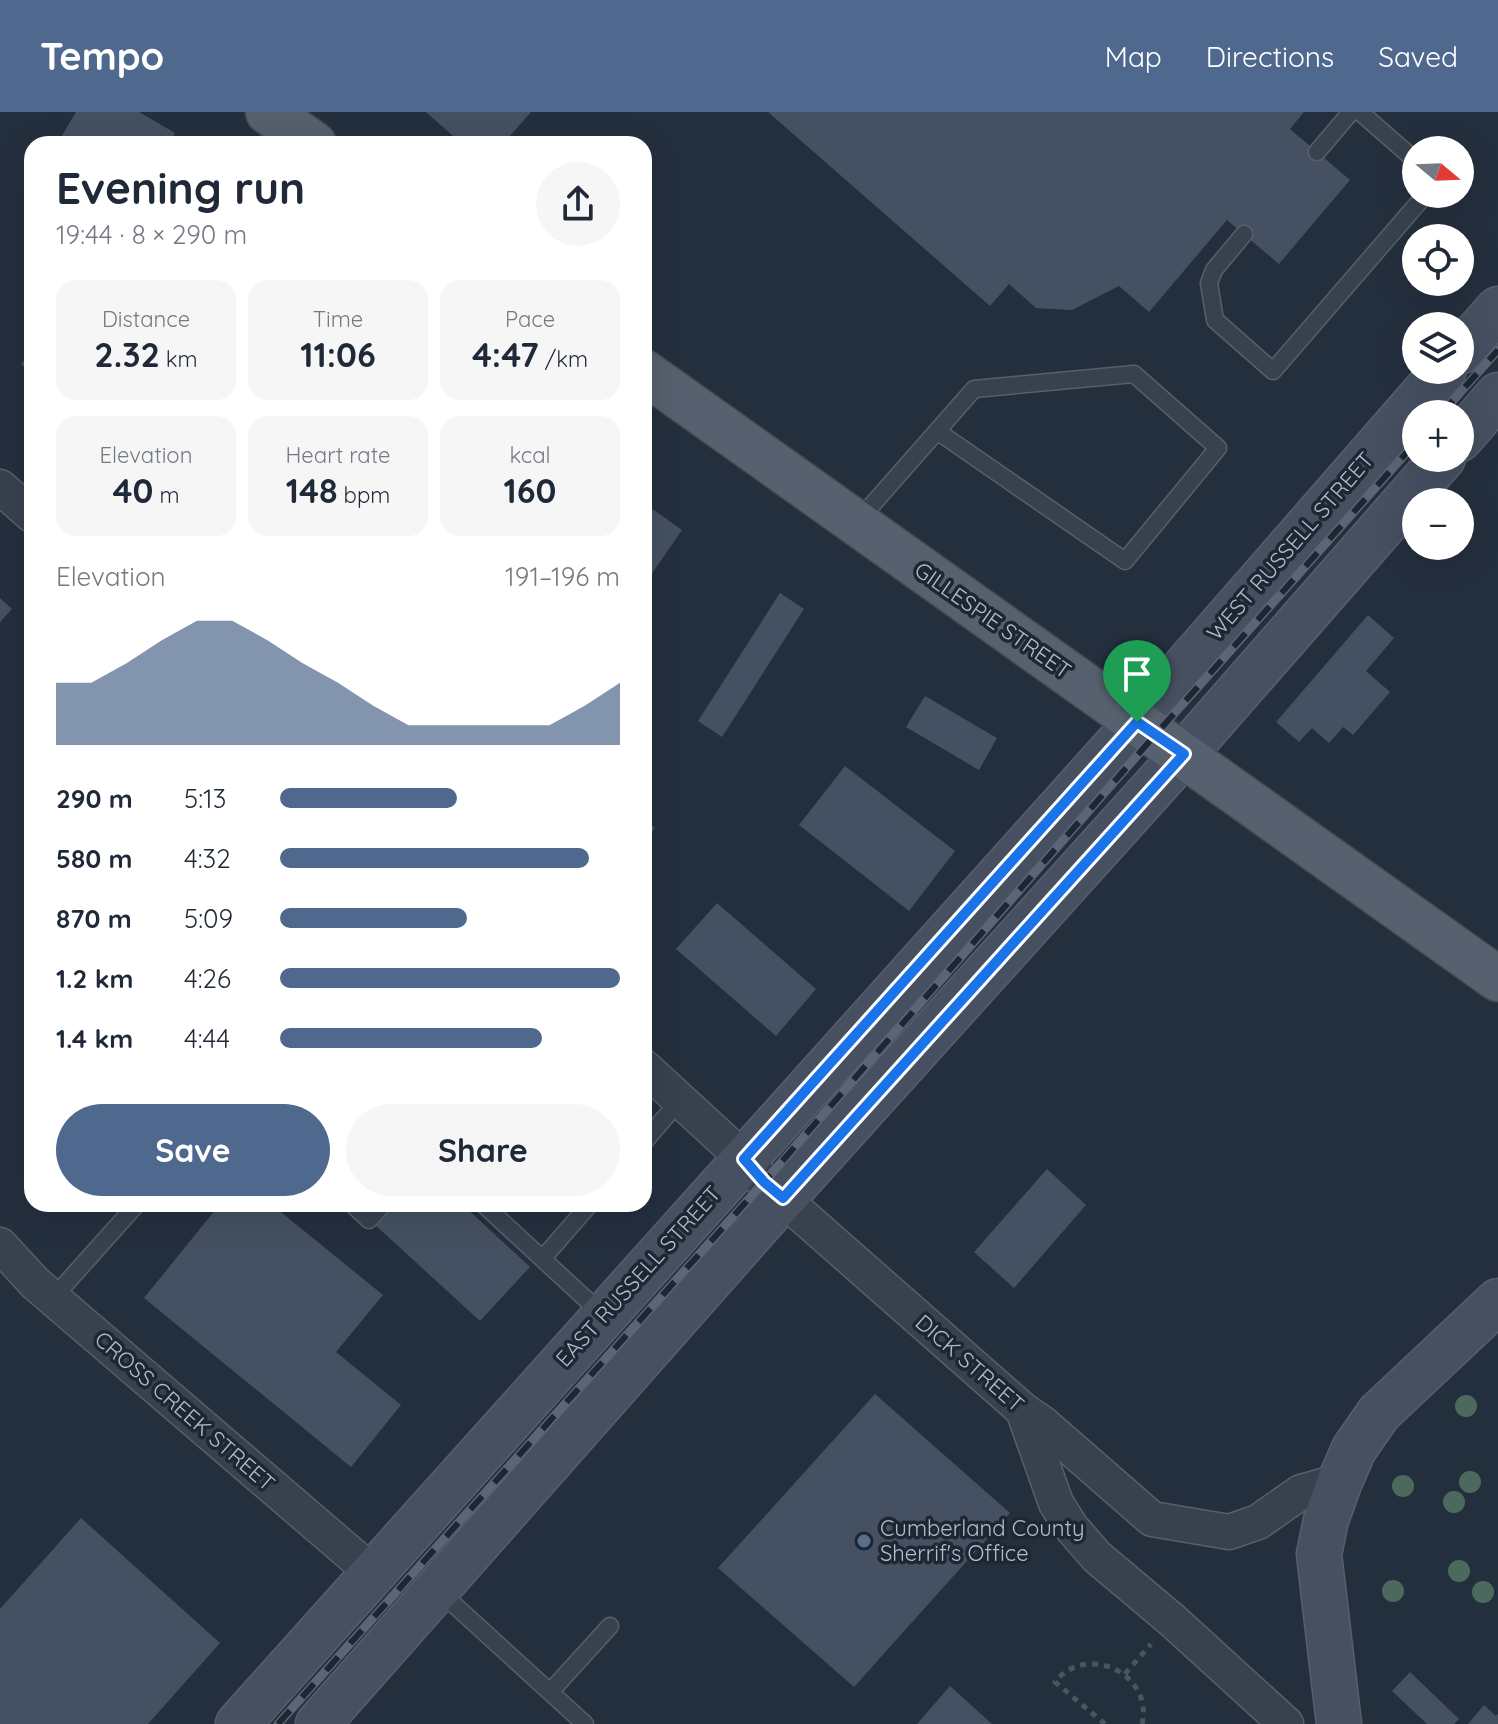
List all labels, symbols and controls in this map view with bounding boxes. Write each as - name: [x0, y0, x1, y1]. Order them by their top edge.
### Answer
- text: Tempo: [40, 32, 164, 80]
- text: Map: [1105, 39, 1162, 74]
- text: Directions: [1206, 39, 1334, 74]
- text: Saved: [1378, 39, 1458, 74]
- north arrow: [1402, 136, 1474, 208]
- map controls: [1402, 136, 1474, 560]
- text: Evening run: [56, 160, 305, 215]
- button: share: [536, 162, 620, 246]
- text: 19:44 · 8 × 290 m: [56, 218, 247, 251]
- button: locate: [1402, 224, 1474, 296]
- text: Distance: [102, 305, 190, 333]
- text: Time: [313, 305, 363, 333]
- text: Pace: [505, 305, 555, 333]
- button: layers: [1402, 312, 1474, 384]
- text: 2.32: [94, 333, 160, 376]
- text: 11:06: [300, 333, 376, 376]
- text: 4:47: [472, 333, 539, 376]
- text: km: [160, 345, 198, 373]
- text: /km: [539, 345, 588, 373]
- button: +: [1402, 400, 1474, 472]
- text: Elevation: [100, 441, 192, 469]
- text: Heart rate: [286, 441, 390, 469]
- text: kcal: [509, 441, 551, 469]
- street label: WEST RUSSELL STREET: [1200, 446, 1380, 646]
- text: 40: [113, 469, 153, 512]
- text: 148: [286, 469, 338, 512]
- text: 160: [504, 469, 556, 512]
- text: m: [153, 481, 179, 509]
- text: bpm: [338, 481, 390, 509]
- button: −: [1402, 488, 1474, 560]
- street label: GILLESPIE STREET: [909, 556, 1077, 684]
- text: Elevation: [56, 560, 166, 593]
- text: 191–196 m: [505, 560, 620, 593]
- pin: [1103, 640, 1171, 722]
- icon: arrive: [1115, 652, 1159, 696]
- text: 290 m: [56, 782, 133, 815]
- text: 5:13: [184, 782, 226, 815]
- text: 580 m: [56, 842, 132, 875]
- text: 4:32: [184, 842, 231, 875]
- text: 870 m: [56, 902, 132, 935]
- text: 5:09: [184, 902, 233, 935]
- text: 1.2 km: [56, 962, 133, 995]
- text: 4:26: [184, 962, 231, 995]
- text: 1.4 km: [56, 1022, 133, 1055]
- text: 4:44: [184, 1022, 230, 1055]
- button: Save: [56, 1104, 330, 1196]
- button: Share: [346, 1104, 620, 1196]
- street label: EAST RUSSELL STREET: [549, 1180, 727, 1372]
- street label: DICK STREET: [910, 1308, 1030, 1418]
- street label: CROSS CREEK STREET: [89, 1325, 281, 1497]
- place label: Cumberland County Sherrif's Office: [880, 1514, 1084, 1567]
- marker: Cumberland County Sherrif's Office: [855, 1532, 873, 1550]

